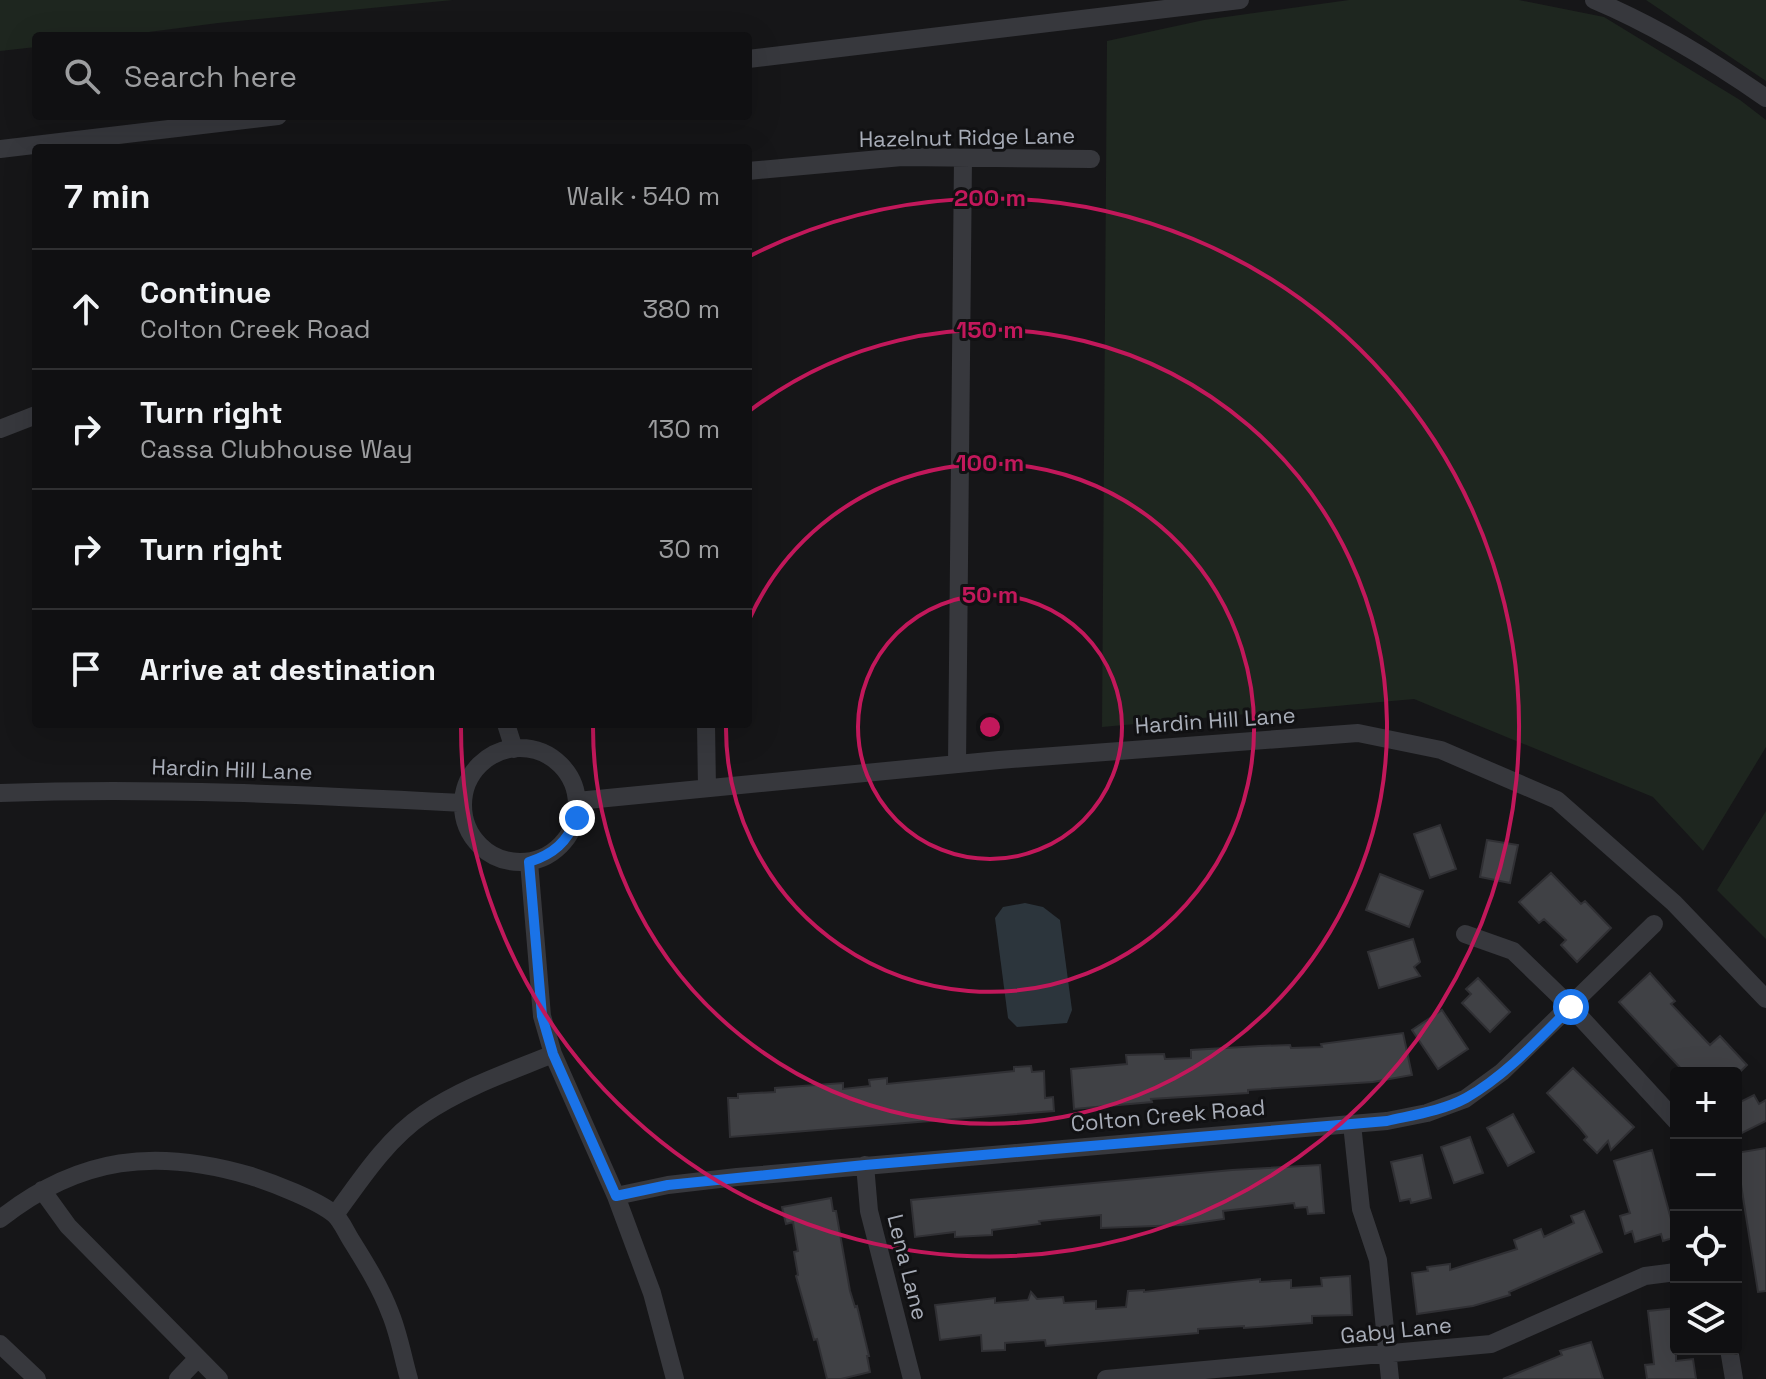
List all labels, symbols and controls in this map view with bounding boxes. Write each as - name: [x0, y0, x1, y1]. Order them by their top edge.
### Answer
- search box: [32, 32, 752, 120]
- icon: search: [60, 54, 104, 98]
- text: Search here: [124, 57, 297, 96]
- street label: Hazelnut Ridge Lane: [859, 121, 1075, 153]
- text: 7 min: [64, 175, 151, 218]
- text: Walk · 540 m: [566, 179, 720, 213]
- text: 200 m: [954, 182, 1026, 213]
- text: Continue: [140, 273, 271, 312]
- icon: ahead: [64, 287, 108, 331]
- text: 380 m: [642, 292, 720, 326]
- text: Colton Creek Road: [140, 312, 371, 346]
- text: 150 m: [956, 314, 1024, 345]
- text: Turn right: [140, 393, 283, 432]
- icon: right: [64, 407, 108, 451]
- text: 130 m: [648, 412, 720, 446]
- text: Cassa Clubhouse Way: [140, 432, 413, 466]
- text: 100 m: [956, 447, 1024, 478]
- icon: right: [64, 527, 108, 571]
- text: Turn right: [140, 530, 283, 569]
- text: 30 m: [659, 532, 720, 566]
- text: 50 m: [962, 579, 1018, 610]
- icon: arrive: [64, 647, 108, 691]
- text: Arrive at destination: [140, 650, 436, 689]
- street label: Hardin Hill Lane: [1134, 700, 1296, 740]
- centre of rings: [976, 713, 1004, 741]
- street label: Hardin Hill Lane: [151, 752, 313, 786]
- route end: [559, 800, 595, 836]
- route start: [1553, 989, 1589, 1025]
- map controls: [1670, 1067, 1742, 1355]
- button: +: [1670, 1067, 1742, 1139]
- street label: Colton Creek Road: [1070, 1093, 1266, 1137]
- button: −: [1670, 1139, 1742, 1211]
- street label: Lena Lane: [881, 1211, 935, 1323]
- button: locate: [1670, 1211, 1742, 1283]
- button: layers: [1670, 1283, 1742, 1355]
- street label: Gaby Lane: [1339, 1310, 1453, 1350]

